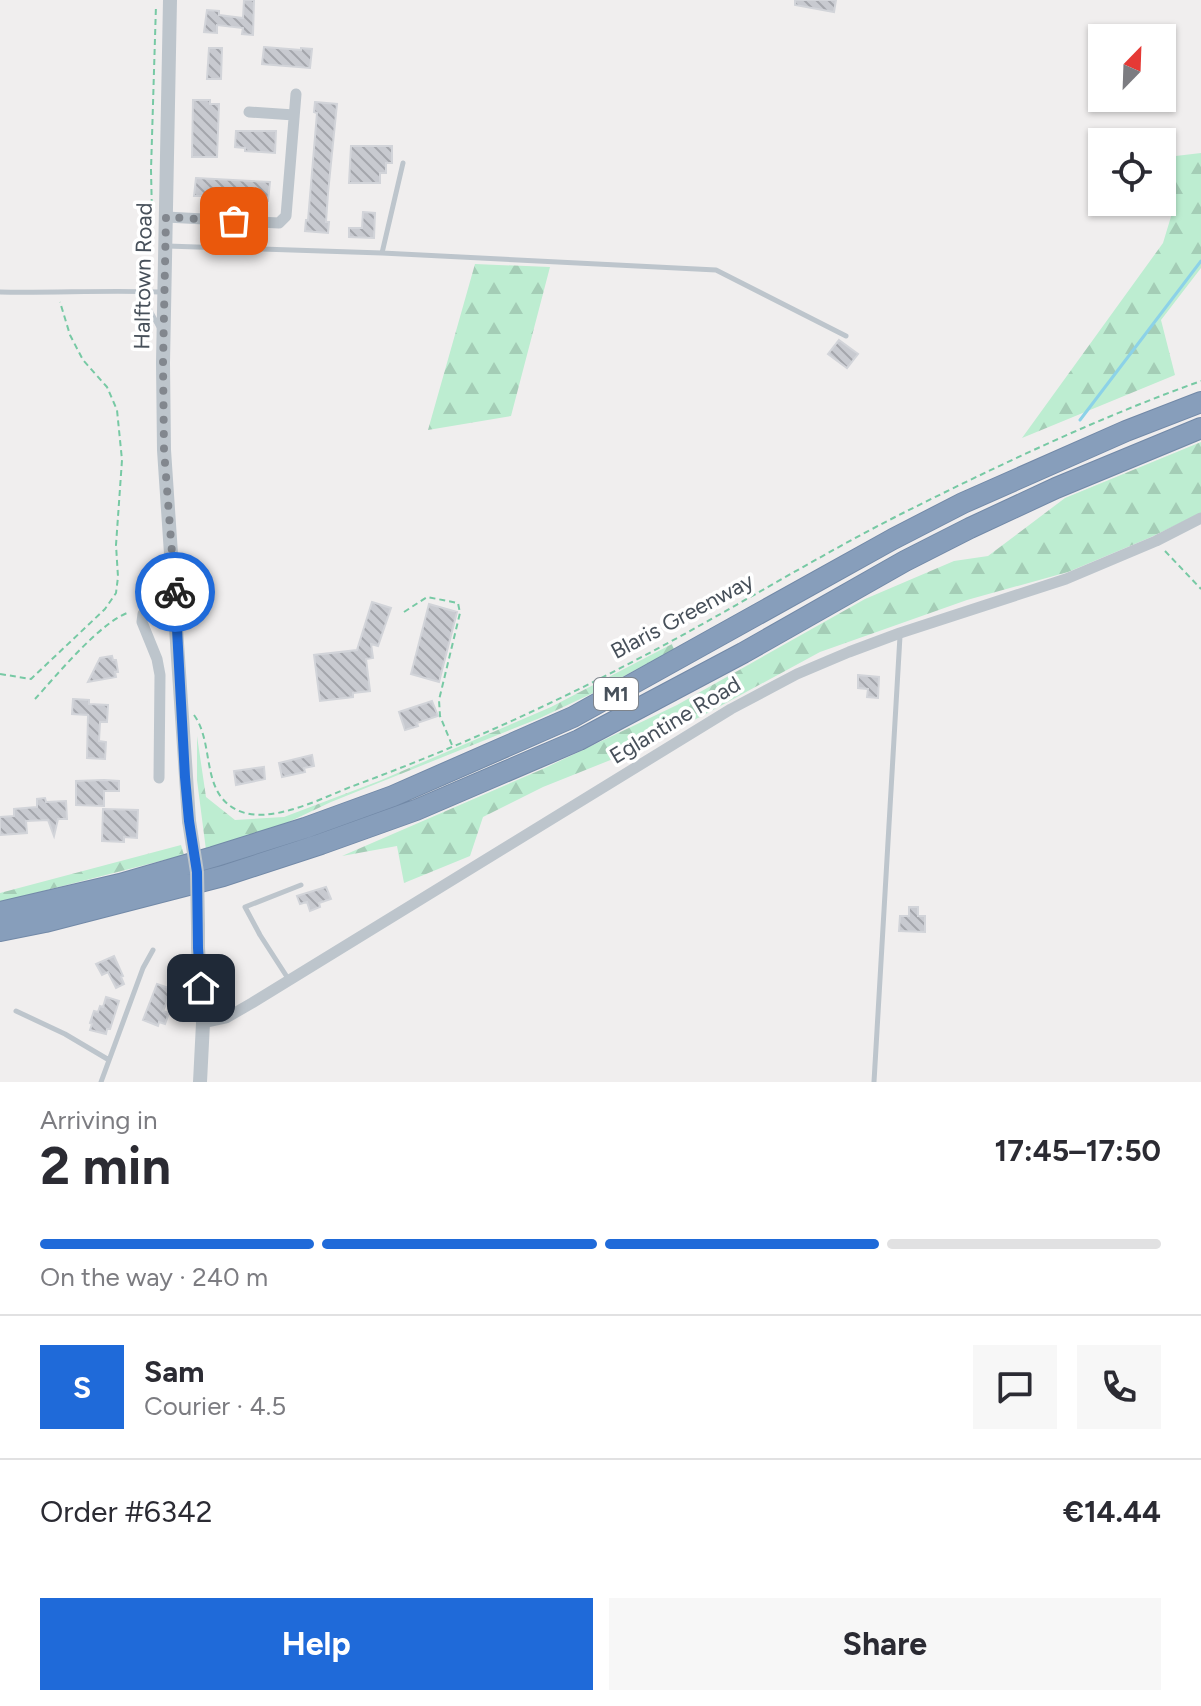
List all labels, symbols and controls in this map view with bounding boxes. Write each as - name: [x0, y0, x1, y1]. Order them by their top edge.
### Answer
- north arrow: [1088, 24, 1176, 112]
- map controls: [1088, 24, 1176, 216]
- button: locate: [1088, 128, 1176, 216]
- pin: [200, 187, 268, 255]
- icon: bag: [212, 199, 256, 243]
- street label: Halftown Road: [128, 202, 158, 350]
- courier: [135, 552, 215, 632]
- street label: Blaris Greenway: [606, 567, 758, 665]
- icon: bike: [153, 570, 197, 614]
- street label: Eglantine Road: [605, 670, 745, 770]
- road number: M1: [594, 678, 638, 710]
- pin: [167, 954, 235, 1022]
- icon: home: [179, 966, 223, 1010]
- text: Arriving in: [40, 1104, 158, 1136]
- text: 17:45–17:50: [994, 1132, 1161, 1169]
- text: 2 min: [40, 1135, 171, 1197]
- text: On the way · 240 m: [40, 1261, 268, 1293]
- button: chat: [973, 1345, 1057, 1429]
- button: phone: [1077, 1345, 1161, 1429]
- text: Sam: [144, 1353, 204, 1390]
- text: S: [73, 1369, 91, 1406]
- text: Courier · 4.5: [144, 1390, 286, 1422]
- text: Order #6342: [40, 1493, 213, 1530]
- text: €14.44: [1063, 1493, 1161, 1530]
- button: Help: [40, 1598, 593, 1690]
- button: Share: [609, 1598, 1161, 1690]

